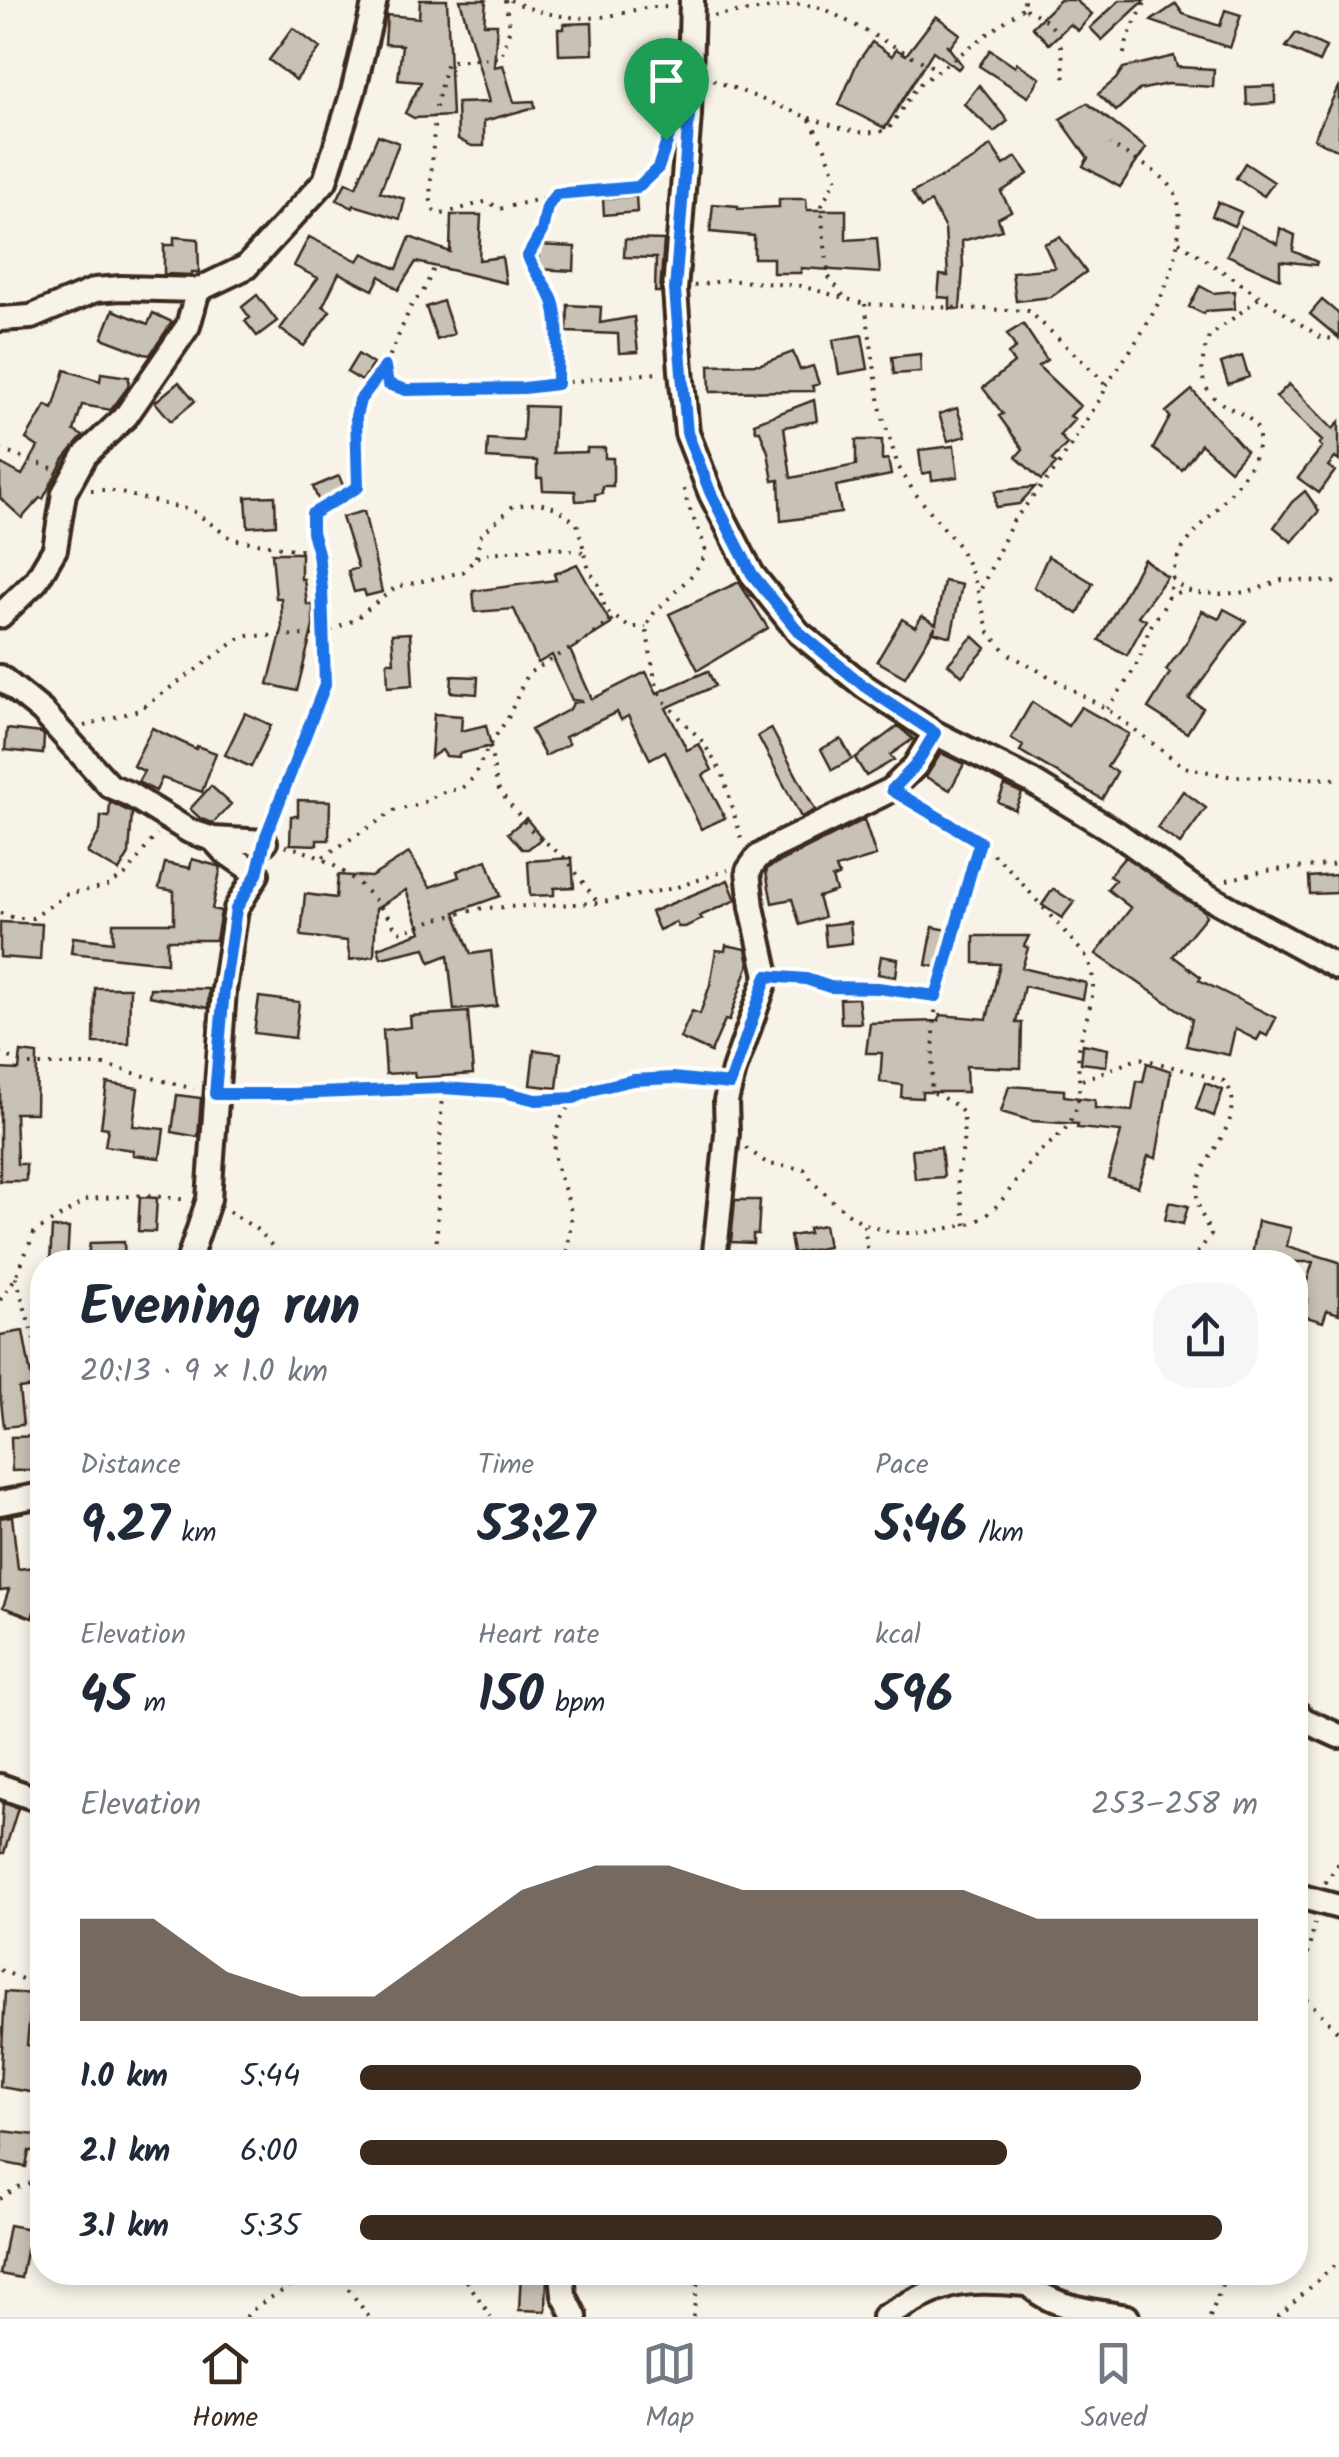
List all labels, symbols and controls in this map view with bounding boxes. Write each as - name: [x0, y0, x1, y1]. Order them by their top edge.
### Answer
- pin: [624, 38, 709, 141]
- icon: arrive: [639, 53, 694, 108]
- text: Evening run: [80, 1266, 360, 1353]
- button: share: [1153, 1283, 1258, 1388]
- text: 20:13 · 9 × 1.0 km: [80, 1347, 328, 1398]
- text: Distance: [80, 1443, 181, 1488]
- text: Time: [478, 1443, 534, 1488]
- text: Pace: [875, 1443, 929, 1488]
- text: 9.27: [80, 1488, 170, 1568]
- text: 53:27: [478, 1488, 595, 1568]
- text: 5:46: [875, 1488, 967, 1568]
- text: km: [170, 1511, 217, 1556]
- text: /km: [967, 1511, 1024, 1556]
- text: Elevation: [80, 1613, 186, 1658]
- text: Heart rate: [478, 1613, 599, 1658]
- text: kcal: [875, 1613, 921, 1658]
- text: 45: [80, 1658, 133, 1738]
- text: 150: [478, 1658, 544, 1738]
- text: 596: [875, 1658, 953, 1738]
- text: m: [133, 1681, 166, 1726]
- text: bpm: [544, 1681, 605, 1726]
- text: Elevation: [80, 1780, 201, 1831]
- text: 253–258 m: [1091, 1780, 1258, 1831]
- text: 1.0 km: [80, 2052, 168, 2103]
- text: 5:44: [240, 2052, 300, 2103]
- text: 2.1 km: [80, 2127, 170, 2178]
- text: 6:00: [240, 2127, 298, 2178]
- text: 3.1 km: [80, 2202, 169, 2253]
- text: 5:35: [240, 2202, 301, 2253]
- tab: Home: [192, 2336, 258, 2441]
- tab: Map: [642, 2336, 697, 2441]
- tab: Saved: [1081, 2336, 1147, 2441]

